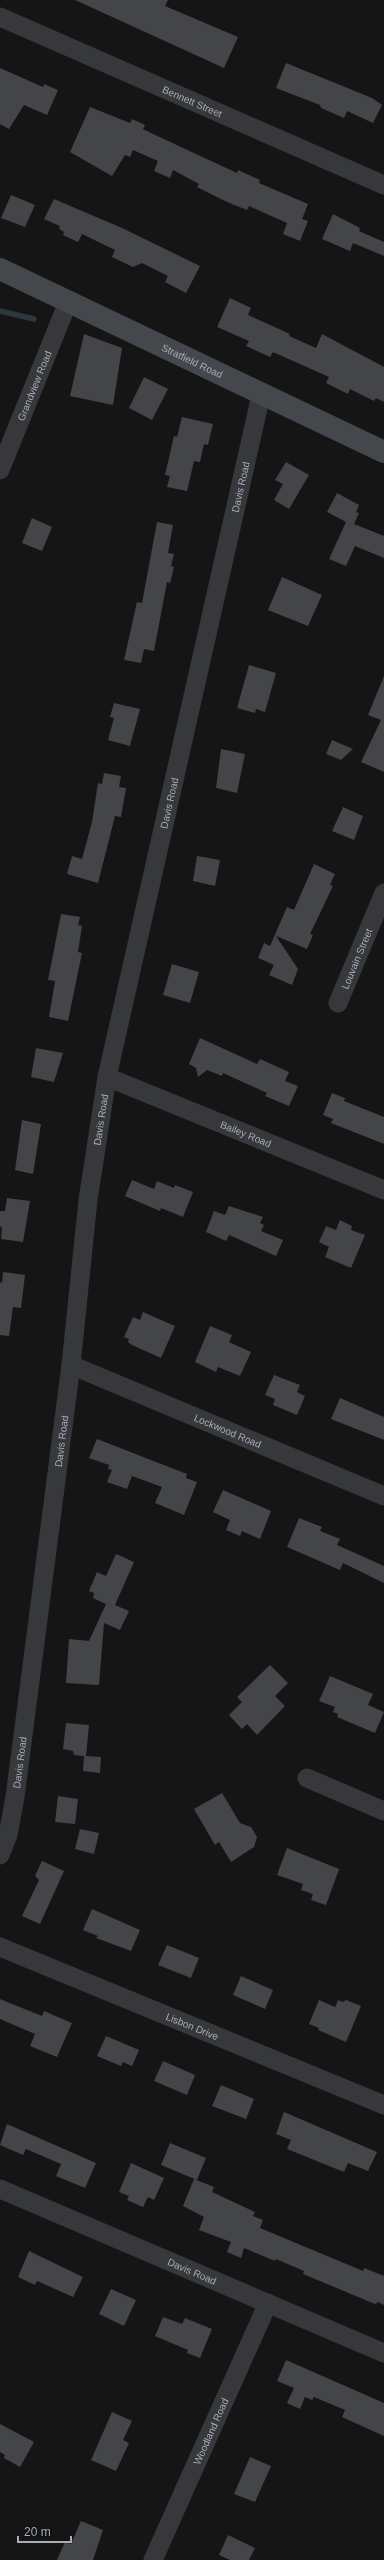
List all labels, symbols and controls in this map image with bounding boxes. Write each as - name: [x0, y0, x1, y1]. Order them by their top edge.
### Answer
- street label: Bennett Street: [161, 84, 224, 120]
- street label: Stratfield Road: [160, 342, 224, 380]
- street label: Grandview Road: [16, 349, 54, 422]
- street label: Davis Road: [230, 461, 252, 514]
- street label: Davis Road: [158, 777, 180, 830]
- street label: Louvain Street: [339, 927, 375, 991]
- street label: Davis Road: [92, 1093, 110, 1146]
- street label: Bailey Road: [219, 1119, 273, 1149]
- street label: Lockwood Road: [192, 1412, 263, 1450]
- street label: Davis Road: [53, 1415, 70, 1468]
- street label: Davis Road: [11, 1736, 29, 1789]
- street label: Lisbon Drive: [164, 2011, 220, 2042]
- street label: Davis Road: [166, 2256, 218, 2287]
- street label: Woodland Road: [191, 2397, 231, 2466]
- scale bar: [18, 2518, 71, 2544]
- text: 20 m: [24, 2525, 51, 2539]

